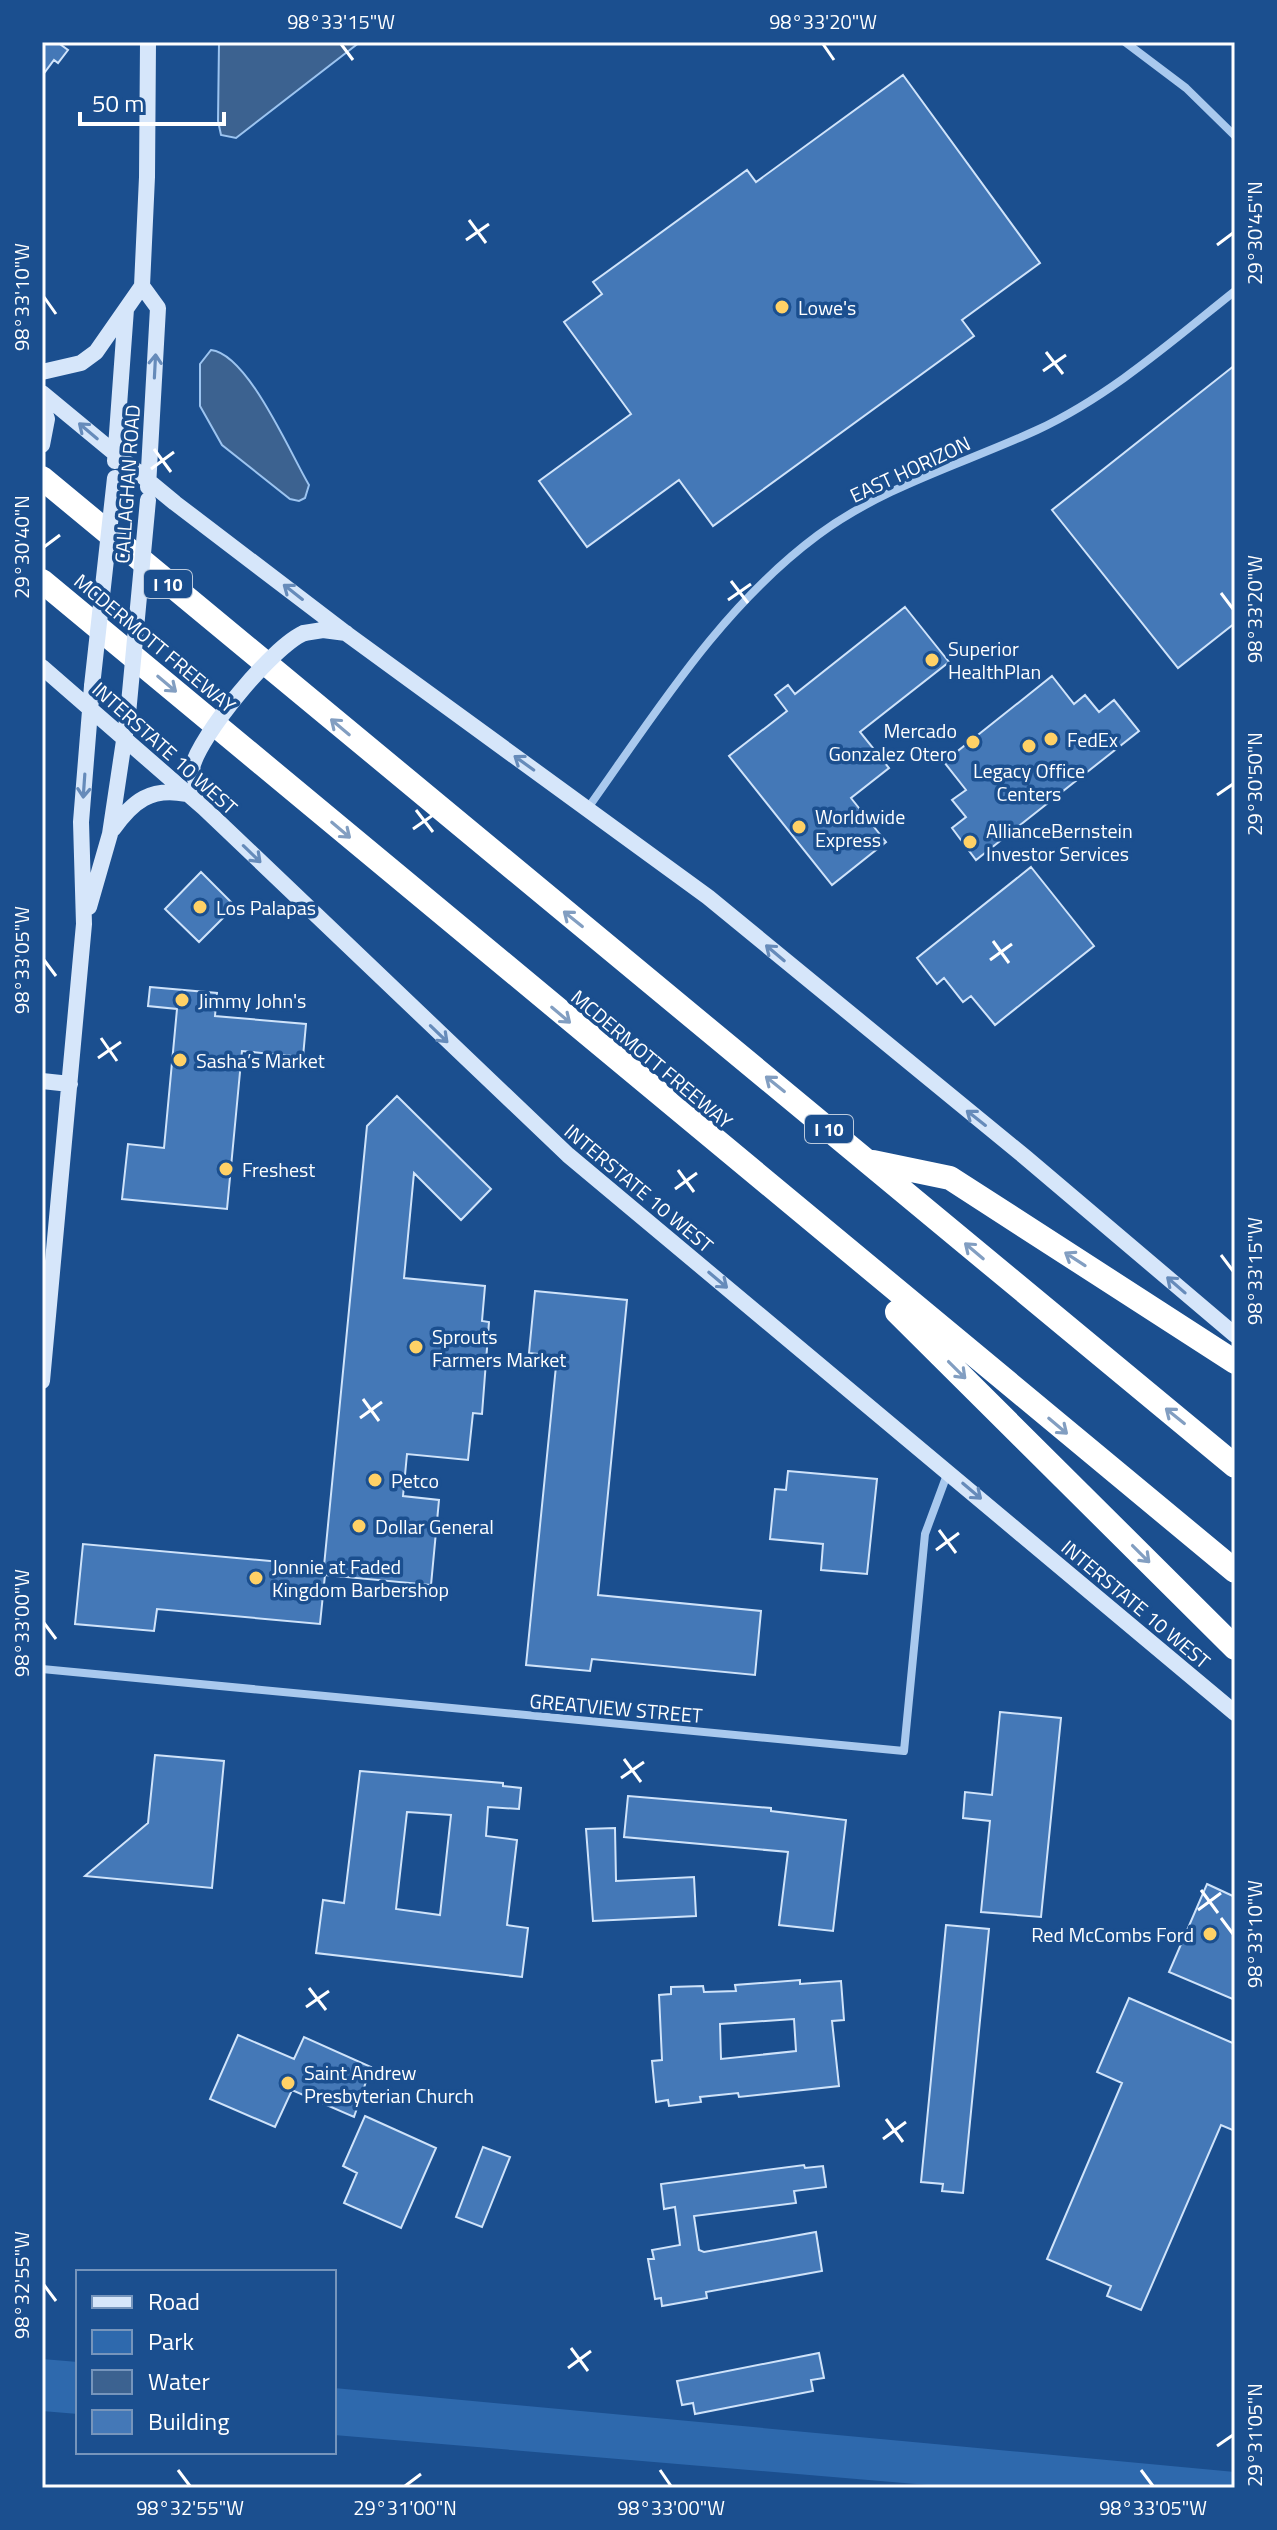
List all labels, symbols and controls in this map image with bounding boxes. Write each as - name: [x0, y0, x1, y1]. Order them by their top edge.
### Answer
- text: 98°33'15"W: [287, 6, 395, 37]
- text: 98°33'20"W: [769, 6, 877, 37]
- scale bar: [80, 76, 224, 126]
- text: 50 m: [92, 85, 144, 121]
- text: 29°30'45"N: [1239, 181, 1270, 285]
- text: 98°33'10"W: [6, 243, 37, 351]
- place label: Lowe's: [798, 292, 856, 323]
- marker: Lowe's: [773, 298, 791, 316]
- one-way arrow: [147, 354, 162, 380]
- street label: CALLAGHAN ROAD: [106, 403, 148, 565]
- one-way arrow: [78, 422, 99, 440]
- street label: EAST HORIZON: [845, 428, 975, 510]
- text: 29°30'40"N: [6, 495, 37, 599]
- text: 98°33'20"W: [1239, 555, 1270, 663]
- street label: MCDERMOTT FREEWAY: [67, 566, 243, 720]
- road number: I 10: [144, 570, 192, 598]
- one-way arrow: [282, 583, 304, 600]
- place label: Superior HealthPlan: [948, 633, 1041, 687]
- marker: Superior HealthPlan: [923, 651, 941, 669]
- street label: INTERSTATE 10 WEST: [85, 674, 245, 822]
- one-way arrow: [156, 675, 177, 693]
- place label: Mercado Gonzalez Otero: [828, 715, 957, 769]
- one-way arrow: [330, 718, 350, 736]
- place label: FedEx: [1067, 724, 1118, 755]
- marker: FedEx: [1042, 730, 1060, 748]
- text: 29°30'50"N: [1239, 732, 1270, 836]
- marker: Mercado Gonzalez Otero: [964, 733, 982, 751]
- marker: Legacy Office Centers: [1020, 737, 1038, 755]
- one-way arrow: [514, 754, 536, 771]
- place label: Legacy Office Centers: [973, 755, 1085, 809]
- one-way arrow: [76, 772, 91, 799]
- place label: Worldwide Express: [815, 801, 905, 855]
- place label: AllianceBernstein Investor Services: [986, 815, 1133, 869]
- marker: Worldwide Express: [790, 818, 808, 836]
- one-way arrow: [330, 821, 351, 839]
- marker: AllianceBernstein Investor Services: [961, 833, 979, 851]
- one-way arrow: [241, 844, 261, 863]
- place label: Los Palapas: [216, 892, 316, 923]
- marker: Los Palapas: [191, 898, 209, 916]
- text: 98°33'05"W: [6, 906, 37, 1014]
- one-way arrow: [564, 910, 584, 928]
- one-way arrow: [766, 944, 786, 962]
- street label: MCDERMOTT FREEWAY: [564, 982, 740, 1136]
- place label: Jimmy John's: [198, 985, 306, 1016]
- marker: Jimmy John's: [173, 991, 191, 1009]
- one-way arrow: [551, 1006, 571, 1024]
- one-way arrow: [429, 1024, 448, 1043]
- place label: Sasha’s Market: [196, 1045, 325, 1076]
- marker: Sasha’s Market: [171, 1051, 189, 1069]
- one-way arrow: [765, 1075, 785, 1093]
- one-way arrow: [966, 1109, 987, 1127]
- road number: I 10: [805, 1115, 853, 1143]
- street label: INTERSTATE 10 WEST: [558, 1116, 721, 1260]
- place label: Freshest: [242, 1154, 315, 1185]
- marker: Freshest: [217, 1160, 235, 1178]
- text: 98°33'15"W: [1239, 1217, 1270, 1325]
- one-way arrow: [964, 1242, 985, 1260]
- one-way arrow: [1064, 1251, 1087, 1267]
- one-way arrow: [707, 1271, 728, 1289]
- one-way arrow: [1166, 1276, 1186, 1294]
- place label: Sprouts Farmers Market: [432, 1321, 566, 1375]
- marker: Sprouts Farmers Market: [407, 1338, 425, 1356]
- one-way arrow: [947, 1360, 966, 1379]
- one-way arrow: [1165, 1407, 1186, 1425]
- one-way arrow: [1047, 1417, 1067, 1435]
- place label: Petco: [391, 1465, 439, 1496]
- marker: Petco: [366, 1471, 384, 1489]
- one-way arrow: [961, 1482, 982, 1500]
- place label: Dollar General: [375, 1511, 494, 1542]
- marker: Dollar General: [350, 1517, 368, 1535]
- street label: INTERSTATE 10 WEST: [1055, 1532, 1218, 1676]
- one-way arrow: [1131, 1544, 1150, 1563]
- place label: Jonnie at Faded Kingdom Barbershop: [272, 1551, 449, 1605]
- text: 98°33'00"W: [6, 1569, 37, 1677]
- marker: Jonnie at Faded Kingdom Barbershop: [247, 1569, 265, 1587]
- street label: GREATVIEW STREET: [528, 1685, 704, 1731]
- text: 98°33'10"W: [1239, 1880, 1270, 1988]
- place label: Red McCombs Ford: [1031, 1919, 1194, 1950]
- marker: Red McCombs Ford: [1201, 1925, 1219, 1943]
- place label: Saint Andrew Presbyterian Church: [304, 2057, 474, 2111]
- marker: Saint Andrew Presbyterian Church: [279, 2074, 297, 2092]
- text: 98°32'55"W: [6, 2231, 37, 2339]
- legend: [76, 2270, 336, 2454]
- text: Road: [148, 2283, 200, 2319]
- text: Park: [148, 2323, 194, 2359]
- text: Water: [148, 2363, 210, 2399]
- text: 29°31'05"N: [1239, 2383, 1270, 2487]
- text: Building: [148, 2403, 230, 2439]
- text: 98°32'55"W: [136, 2492, 244, 2523]
- text: 29°31'00"N: [353, 2492, 457, 2523]
- text: 98°33'00"W: [617, 2492, 725, 2523]
- text: 98°33'05"W: [1099, 2492, 1207, 2523]

